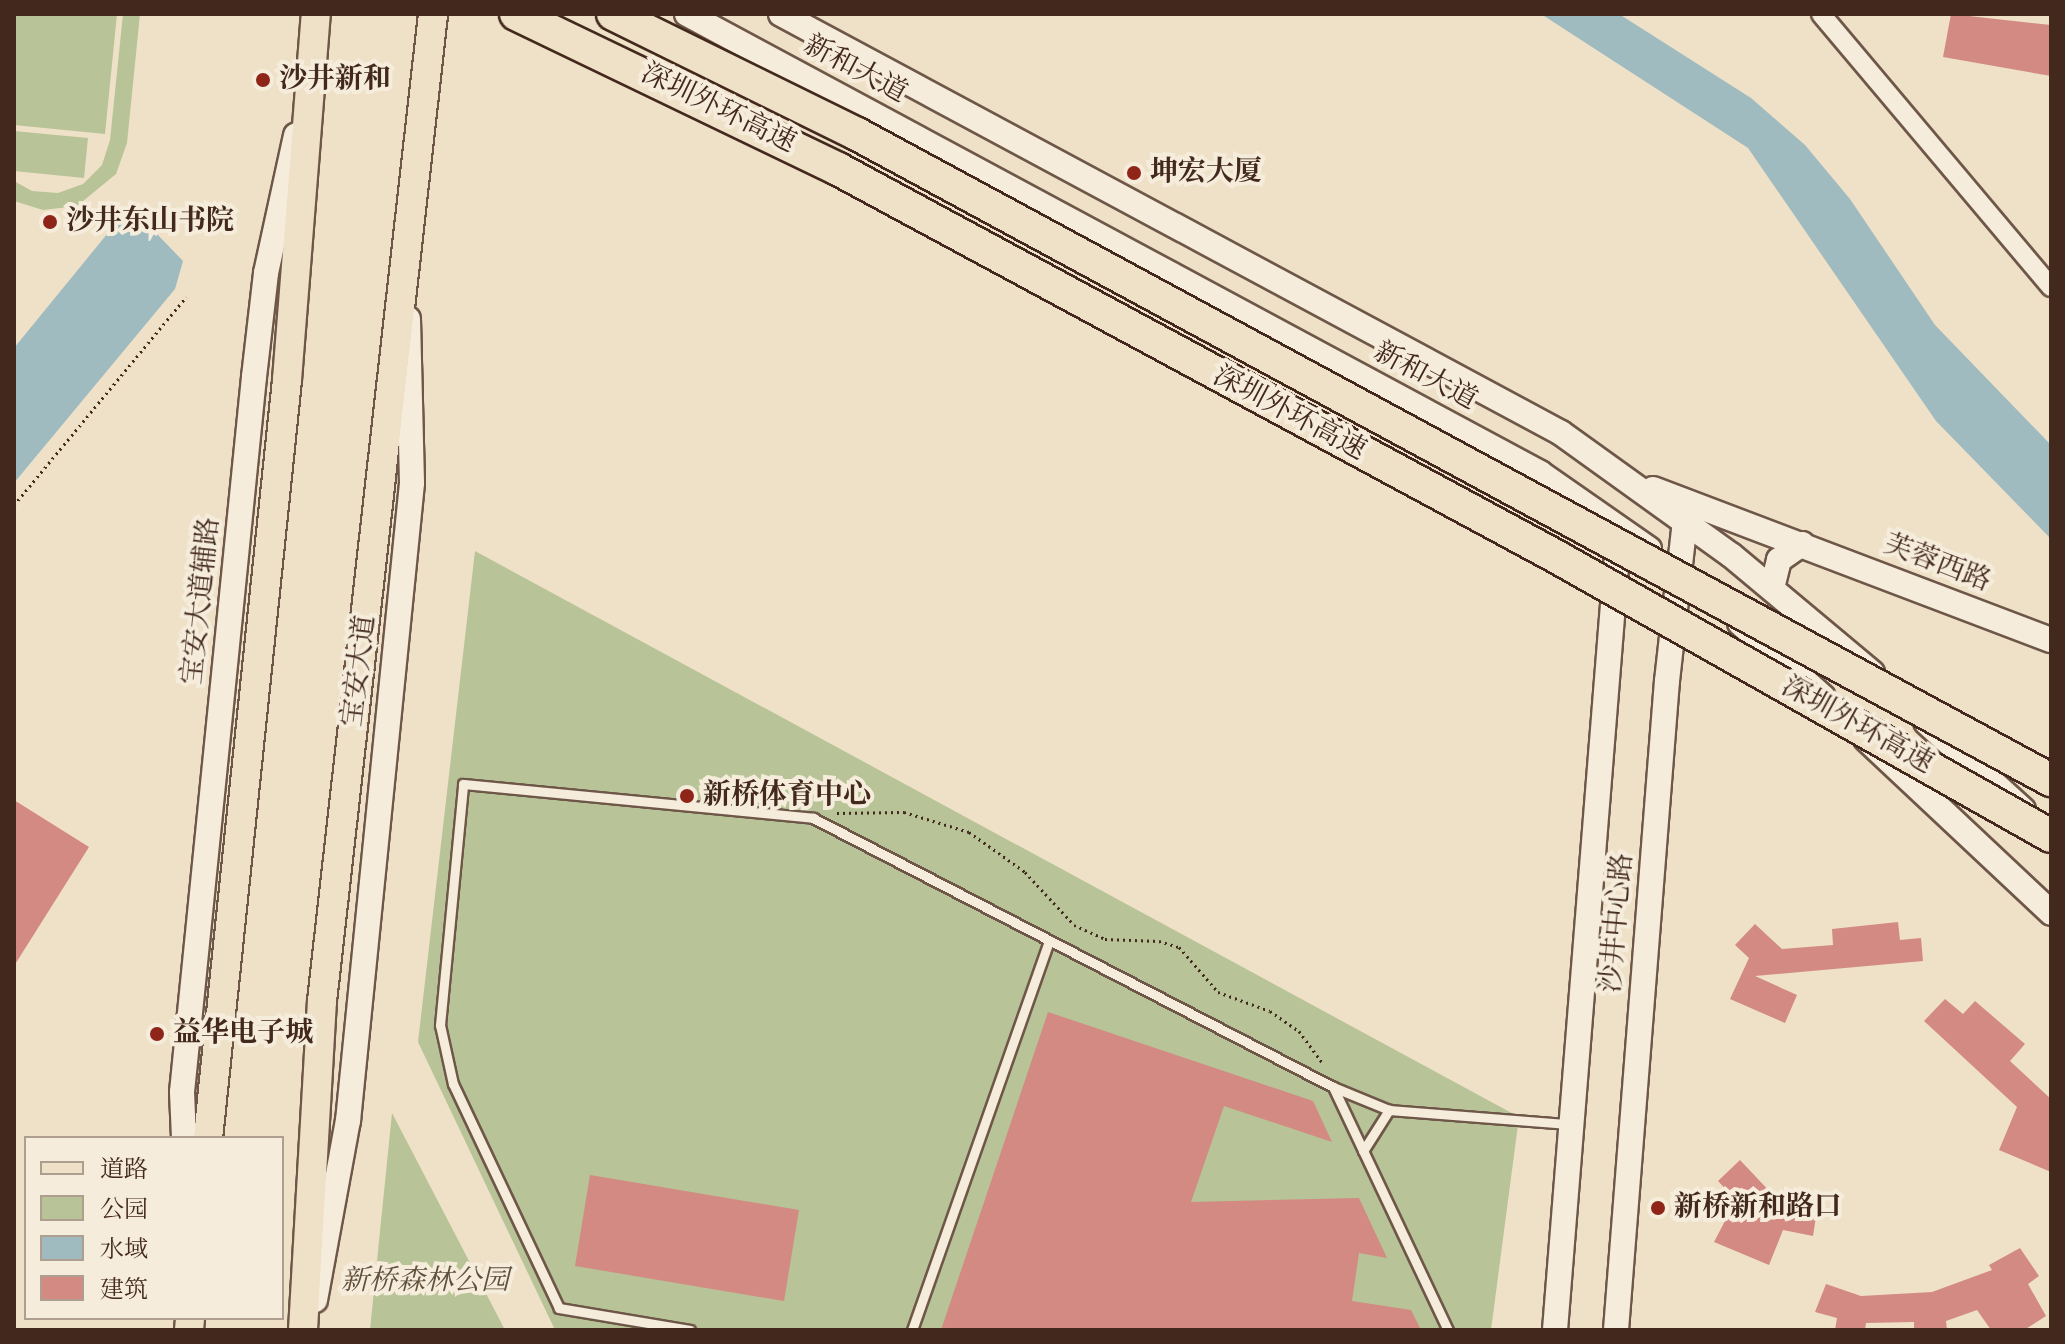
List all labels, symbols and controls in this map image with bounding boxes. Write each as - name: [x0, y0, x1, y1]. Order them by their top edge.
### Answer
- street label: 新和大道: [798, 29, 912, 111]
- street label: 深圳外环高速: [635, 57, 801, 161]
- place label: 沙井新和: [279, 63, 391, 97]
- marker: 沙井新和: [254, 71, 272, 89]
- place label: 坤宏大厦: [1150, 156, 1262, 190]
- marker: 坤宏大厦: [1125, 164, 1143, 182]
- place label: 沙井东山书院: [66, 205, 234, 239]
- marker: 沙井东山书院: [41, 213, 59, 231]
- street label: 新和大道: [1368, 336, 1482, 418]
- street label: 深圳外环高速: [1207, 360, 1371, 468]
- street label: 宝安大道辅路: [177, 516, 227, 686]
- street label: 芙蓉西路: [1879, 528, 1995, 600]
- street label: 宝安大道: [337, 613, 383, 729]
- street label: 深圳外环高速: [1775, 671, 1939, 781]
- place label: 新桥体育中心: [703, 779, 871, 813]
- marker: 新桥体育中心: [678, 787, 696, 805]
- street label: 沙井中心路: [1595, 852, 1641, 994]
- place label: 益华电子城: [173, 1017, 313, 1051]
- marker: 益华电子城: [148, 1025, 166, 1043]
- legend: [24, 1136, 284, 1320]
- text: 道路: [100, 1154, 148, 1188]
- place label: 新桥新和路口: [1674, 1191, 1842, 1225]
- text: 公园: [100, 1194, 148, 1228]
- marker: 新桥新和路口: [1649, 1199, 1667, 1217]
- text: 水域: [100, 1234, 148, 1268]
- park label: 新桥森林公园: [341, 1265, 509, 1299]
- text: 建筑: [100, 1274, 148, 1308]

